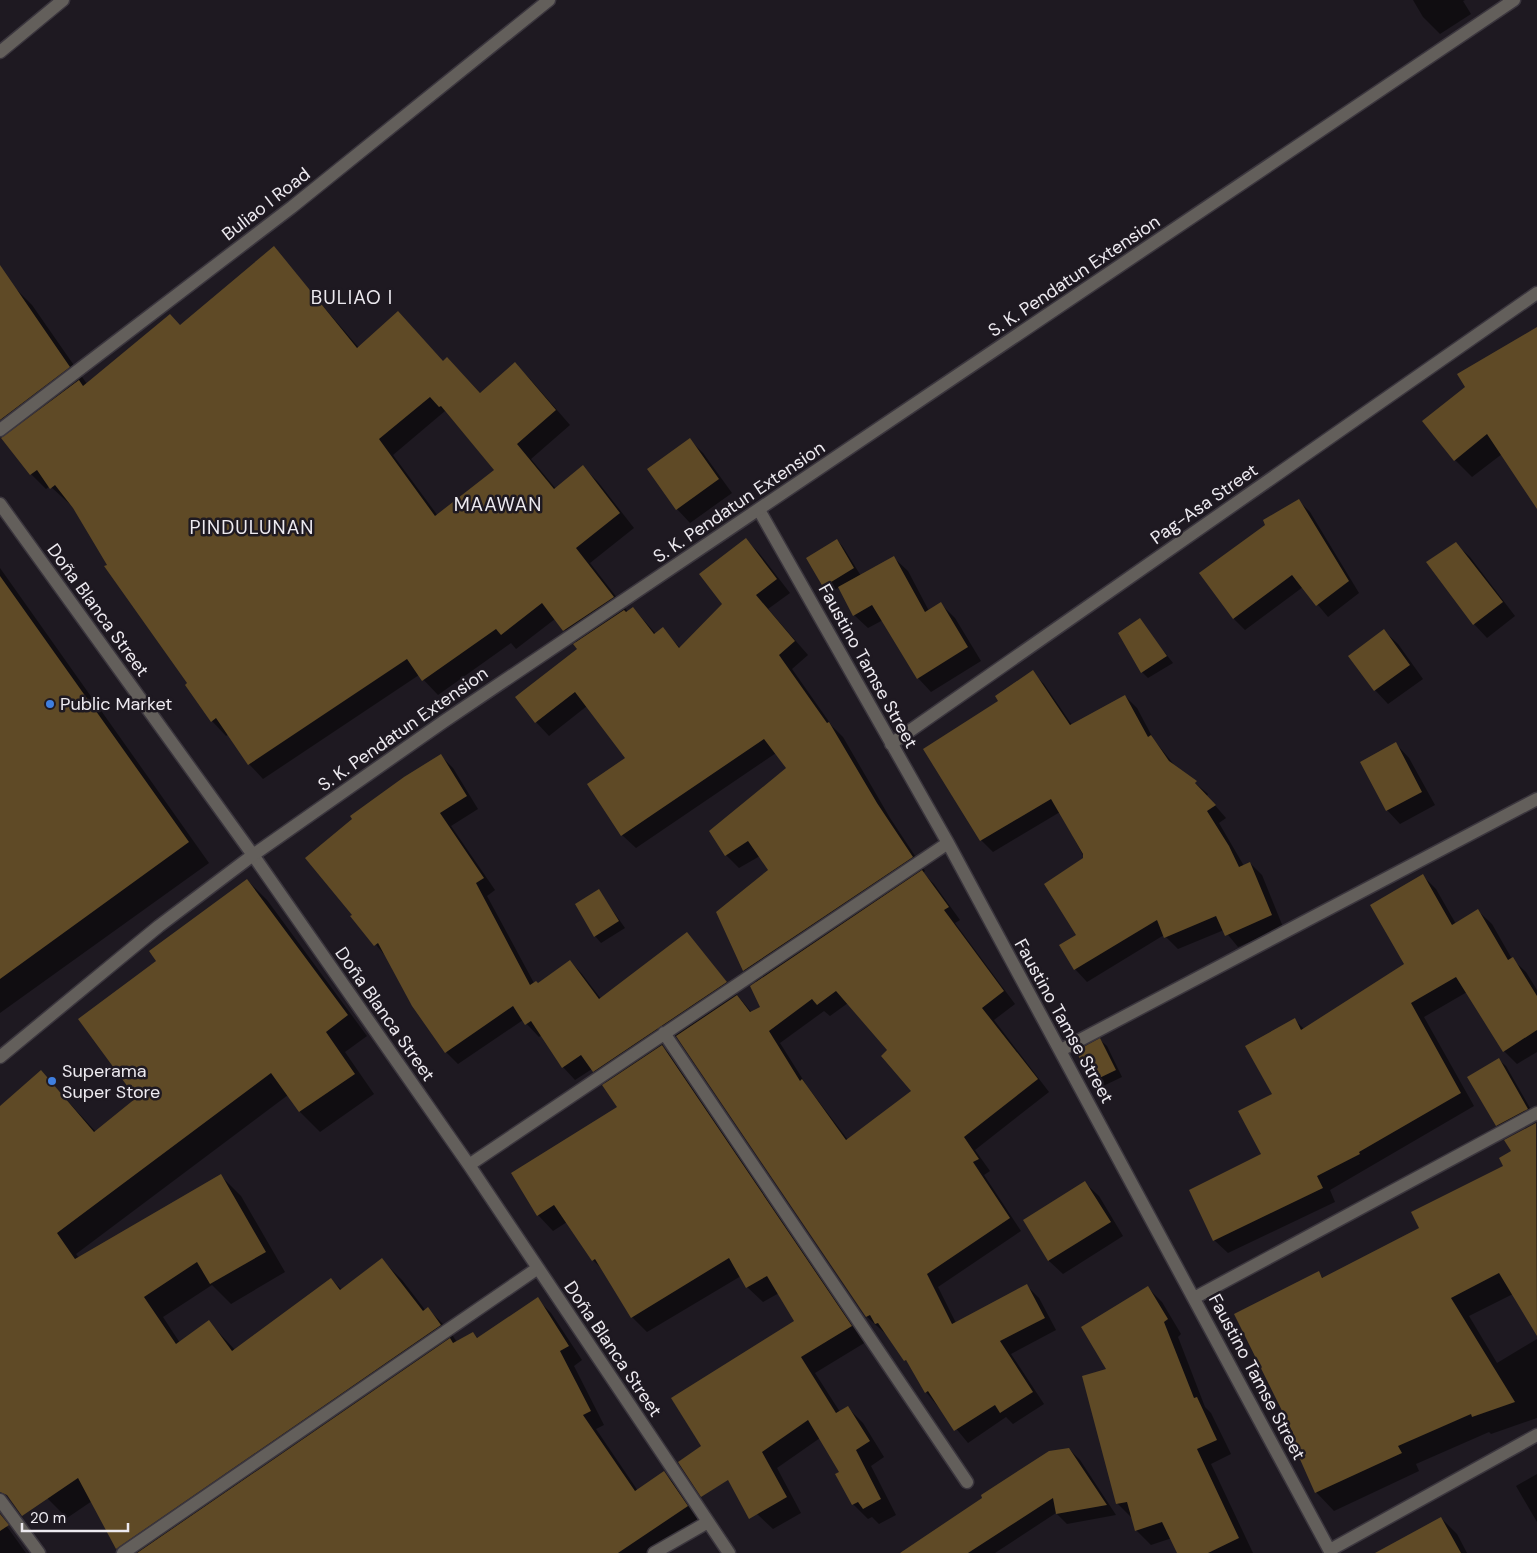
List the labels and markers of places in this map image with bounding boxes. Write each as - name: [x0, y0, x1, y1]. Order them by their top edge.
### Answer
- place label: Public Market: [60, 692, 172, 716]
- marker: Public Market: [44, 698, 56, 710]
- place label: Superama Super Store: [62, 1059, 160, 1104]
- marker: Superama Super Store: [46, 1075, 58, 1087]

